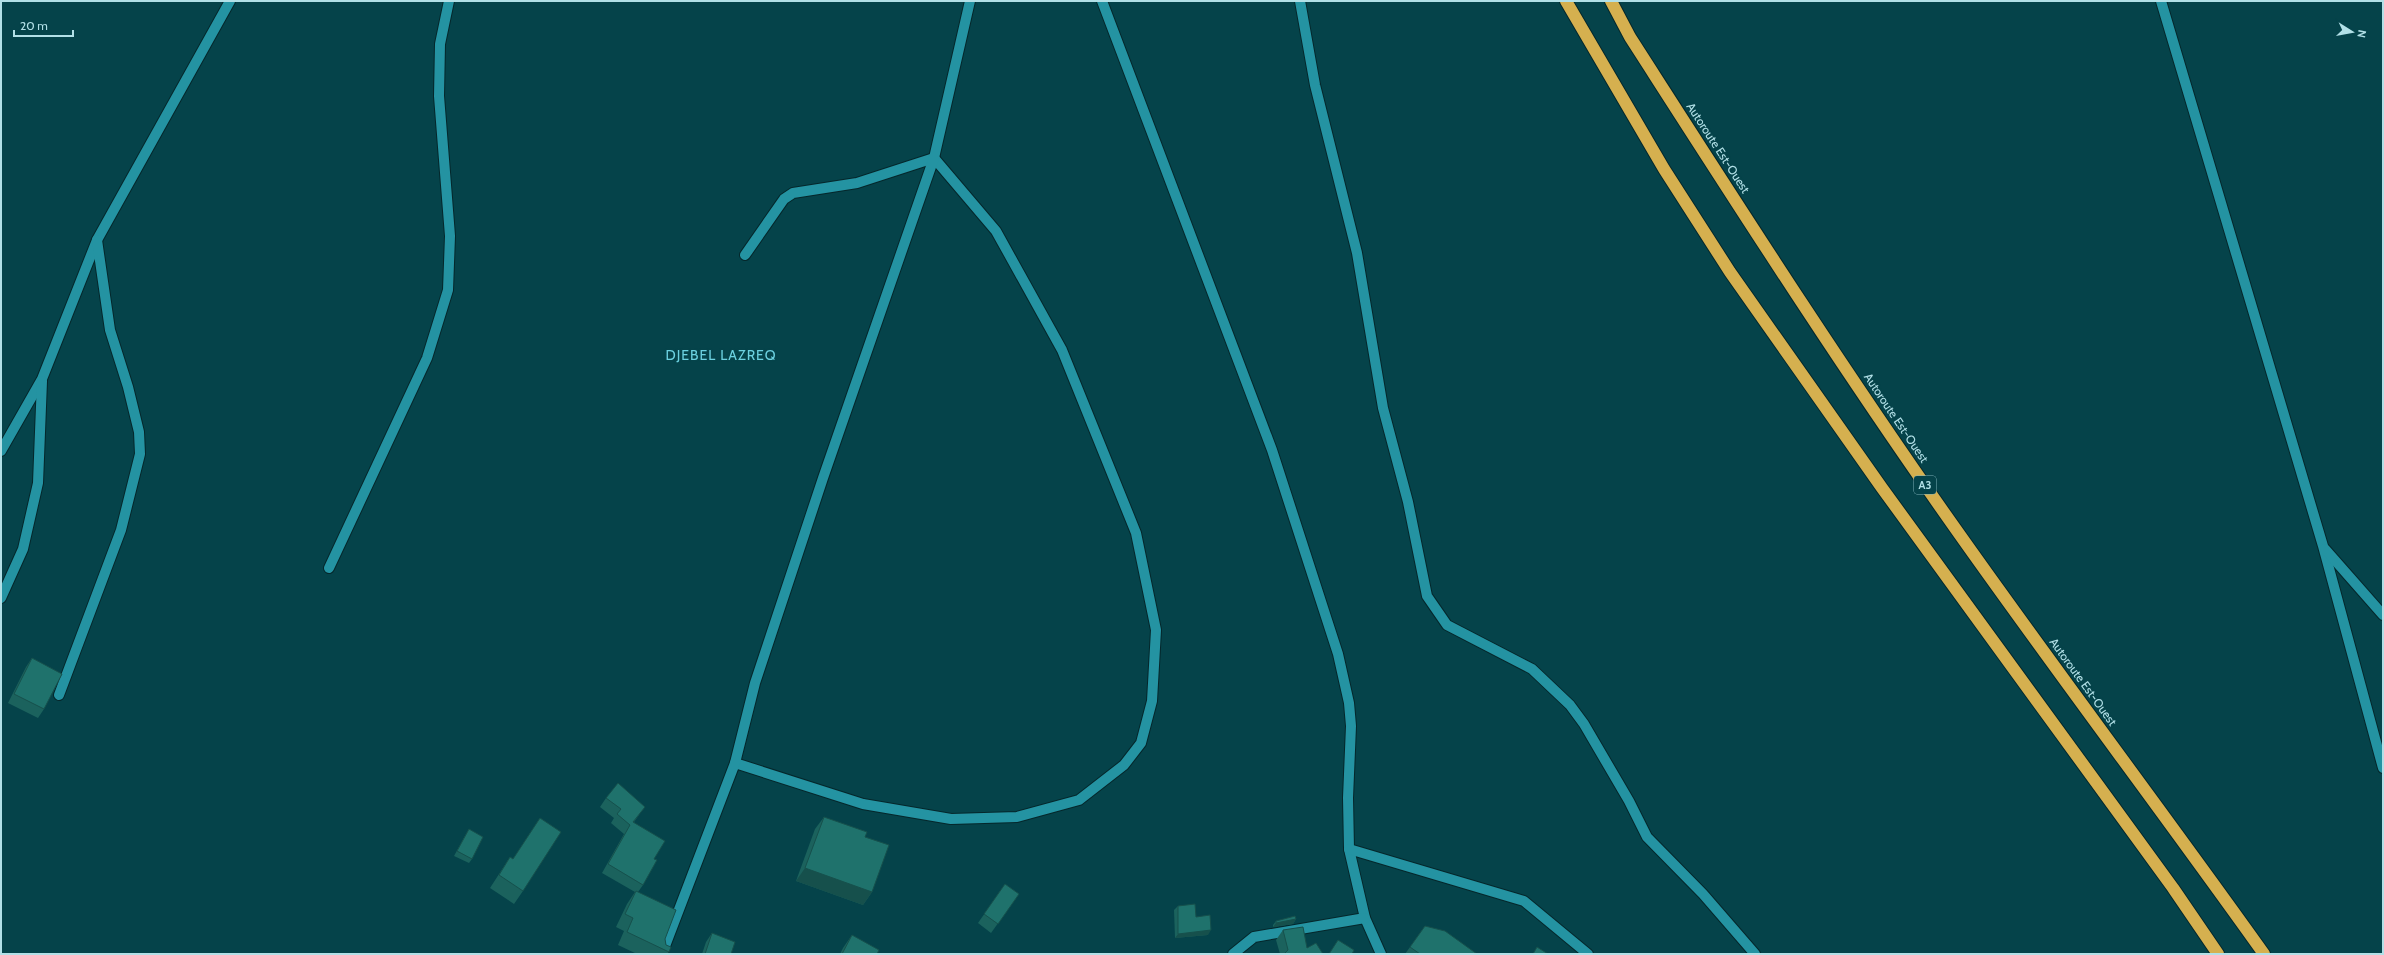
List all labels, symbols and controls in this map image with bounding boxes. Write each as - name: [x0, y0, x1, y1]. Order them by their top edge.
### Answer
- scale bar: [14, 12, 73, 38]
- north arrow: [2332, 12, 2372, 52]
- text: 20 m: [20, 18, 48, 33]
- text: N: [2354, 29, 2369, 39]
- street label: Autoroute Est-Ouest: [1684, 100, 1753, 196]
- district label: DJEBEL LAZREQ: [666, 346, 776, 364]
- street label: Autoroute Est-Ouest: [1861, 370, 1932, 465]
- road number: A3: [1914, 476, 1936, 494]
- street label: Autoroute Est-Ouest: [2047, 635, 2120, 729]

